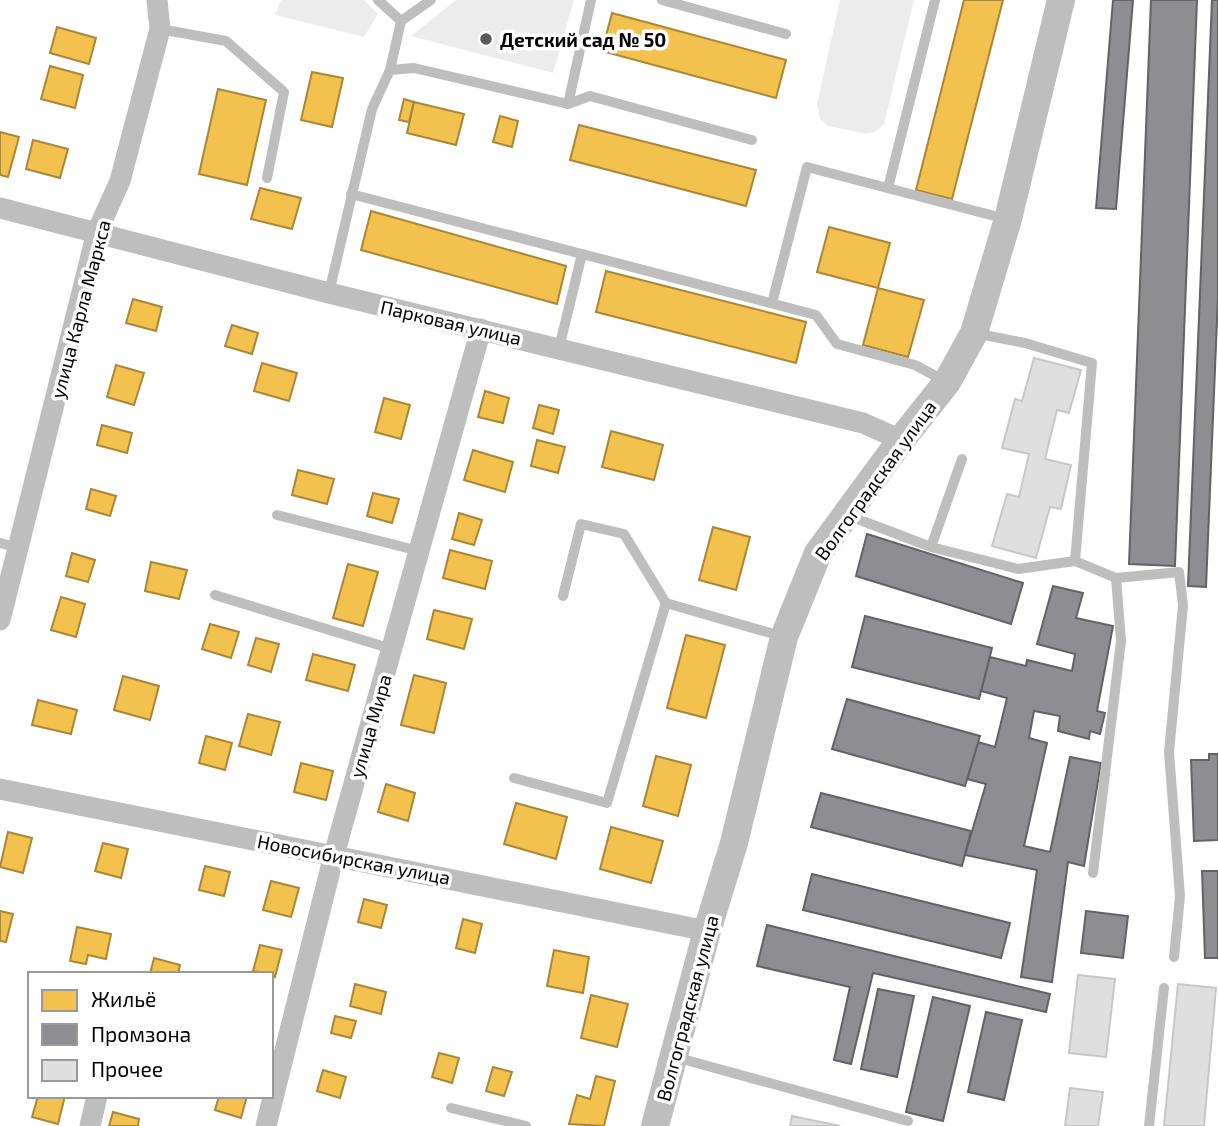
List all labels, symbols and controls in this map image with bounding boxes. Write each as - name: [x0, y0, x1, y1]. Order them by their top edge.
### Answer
- place label: Детский сад № 50: [500, 28, 666, 51]
- marker: Детский сад № 50: [478, 31, 494, 47]
- street label: улица Карла Маркса: [45, 217, 116, 401]
- street label: Парковая улица: [378, 295, 524, 350]
- street label: Волгоградская улица: [809, 396, 941, 565]
- street label: улица Мира: [344, 672, 397, 781]
- street label: Новосибирская улица: [255, 829, 452, 890]
- street label: Волгоградская улица: [651, 912, 724, 1104]
- legend: [28, 972, 273, 1098]
- text: Жильё: [91, 986, 156, 1011]
- text: Промзона: [91, 1021, 191, 1046]
- text: Прочее: [91, 1056, 163, 1081]

